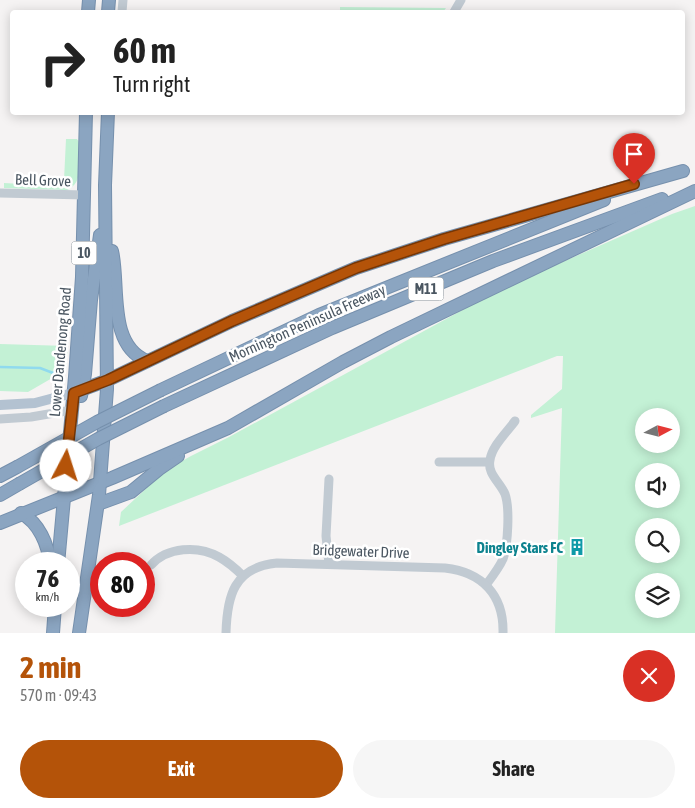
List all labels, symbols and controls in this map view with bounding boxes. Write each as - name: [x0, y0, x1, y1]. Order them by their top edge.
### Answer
- icon: right: [30, 30, 95, 95]
- text: 60 m: [113, 30, 176, 70]
- text: Turn right: [113, 71, 190, 97]
- pin: [613, 133, 655, 184]
- icon: arrive: [620, 140, 648, 168]
- street label: Bell Grove: [15, 171, 71, 189]
- road number: 10: [72, 242, 96, 264]
- road number: M11: [408, 278, 444, 300]
- street label: Mornington Peninsula Freeway: [226, 281, 388, 365]
- street label: Lower Dandenong Road: [46, 286, 74, 418]
- north arrow: [635, 408, 680, 452]
- map controls: [635, 408, 680, 618]
- position arrow: [39, 439, 91, 491]
- button: sound: [635, 463, 680, 508]
- button: search: [635, 518, 680, 563]
- building icon: Dingley Stars FC: [567, 537, 587, 557]
- place label: Dingley Stars FC: [477, 539, 563, 556]
- street label: Bridgewater Drive: [312, 541, 410, 561]
- speed limit sign: 80: [90, 552, 155, 617]
- text: 76: [36, 564, 59, 592]
- button: layers: [635, 573, 680, 618]
- text: km/h: [36, 590, 59, 604]
- text: 2 min: [20, 650, 81, 684]
- button: close: [623, 650, 675, 702]
- text: 570 m · 09:43: [20, 686, 97, 704]
- button: Exit: [20, 740, 343, 798]
- button: Share: [353, 740, 675, 798]

